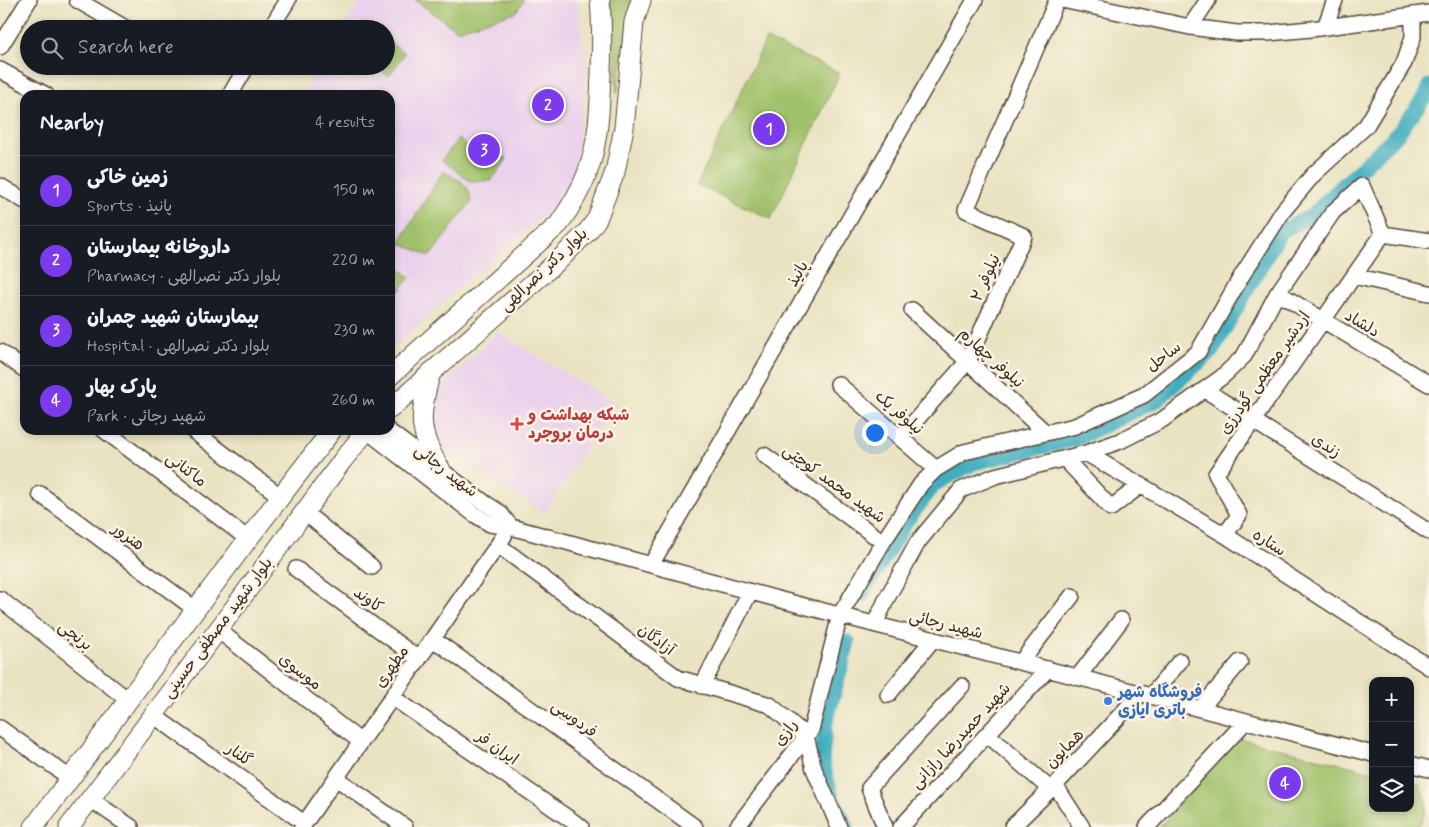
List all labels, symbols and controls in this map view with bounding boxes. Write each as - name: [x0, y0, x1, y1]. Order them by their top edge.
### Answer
- search box: [20, 20, 395, 75]
- icon: search: [38, 34, 66, 62]
- text: Search here: [78, 35, 174, 60]
- pin: 2: [532, 86, 564, 124]
- text: Nearby: [40, 109, 104, 137]
- pin: 1: [753, 110, 785, 148]
- text: 4 results: [315, 112, 375, 133]
- pin: 3: [468, 131, 500, 169]
- text: زمین خاکی: [87, 165, 168, 190]
- text: 1: [52, 180, 60, 201]
- text: 150 m: [333, 180, 375, 201]
- text: Sports · پانیذ: [87, 196, 172, 217]
- street label: بلوار دکتر نصرالهی: [495, 224, 593, 316]
- text: داروخانه بیمارستان: [87, 235, 231, 260]
- text: 2: [52, 250, 60, 271]
- text: 220 m: [332, 250, 375, 271]
- street label: نیلوفر ۲: [966, 251, 1006, 305]
- street label: پانیذ: [782, 257, 814, 291]
- text: Pharmacy · بلوار دکتر نصرالهی: [87, 266, 281, 287]
- text: بیمارستان شهید چمران: [87, 305, 259, 330]
- street label: دلشاد: [1341, 305, 1383, 343]
- street label: اردشیر معظمی گودرزی: [1215, 307, 1315, 439]
- text: 3: [52, 320, 60, 341]
- text: 230 m: [334, 320, 375, 341]
- street label: نیلوفر چهارم: [953, 323, 1028, 394]
- text: Hospital · بلوار دکتر نصرالهی: [87, 336, 270, 357]
- street label: ساحل: [1142, 337, 1186, 377]
- text: پارک بهار: [87, 375, 157, 400]
- street label: نیلوفر یک: [870, 386, 928, 440]
- text: 4: [51, 390, 61, 411]
- text: 260 m: [332, 390, 375, 411]
- place label: شبکه بهداشت و درمان بروجرد: [527, 405, 629, 444]
- text: Park · شهید رجائی: [87, 406, 206, 427]
- marker: شبکه بهداشت و درمان بروجرد: [510, 417, 524, 431]
- your location: [862, 420, 888, 446]
- street label: زندی: [1307, 429, 1345, 463]
- street label: شهید رجائی: [410, 440, 482, 502]
- street label: شهید محمد کوچتی: [779, 440, 889, 528]
- street label: ماکنانی: [161, 448, 211, 492]
- street label: هنرور: [106, 517, 148, 556]
- street label: ستاره: [1248, 524, 1290, 562]
- street label: بلوار شهید مصطفی حسینی: [158, 553, 278, 703]
- street label: کاوند: [349, 582, 387, 618]
- street label: شهید رجائی: [907, 606, 985, 644]
- street label: برنجی: [54, 616, 96, 656]
- street label: آزادگان: [633, 619, 679, 661]
- street label: مطهری: [370, 642, 414, 692]
- street label: موسوی: [274, 649, 326, 695]
- map controls: [1369, 677, 1414, 812]
- button: +: [1369, 677, 1414, 722]
- street label: شهید حمیدرضا رازانی: [906, 679, 1016, 793]
- place label: فروشگاه شهر باتری ایازی: [1116, 682, 1202, 721]
- street label: فردوسی: [547, 695, 601, 743]
- marker: فروشگاه شهر باتری ایازی: [1102, 695, 1114, 707]
- street label: رازی: [769, 715, 803, 751]
- button: −: [1369, 722, 1414, 767]
- street label: ایران فر: [470, 725, 522, 770]
- street label: همایون: [1041, 725, 1089, 773]
- street label: گلنار: [220, 737, 256, 772]
- pin: 4: [1269, 764, 1301, 802]
- button: layers: [1369, 767, 1414, 812]

